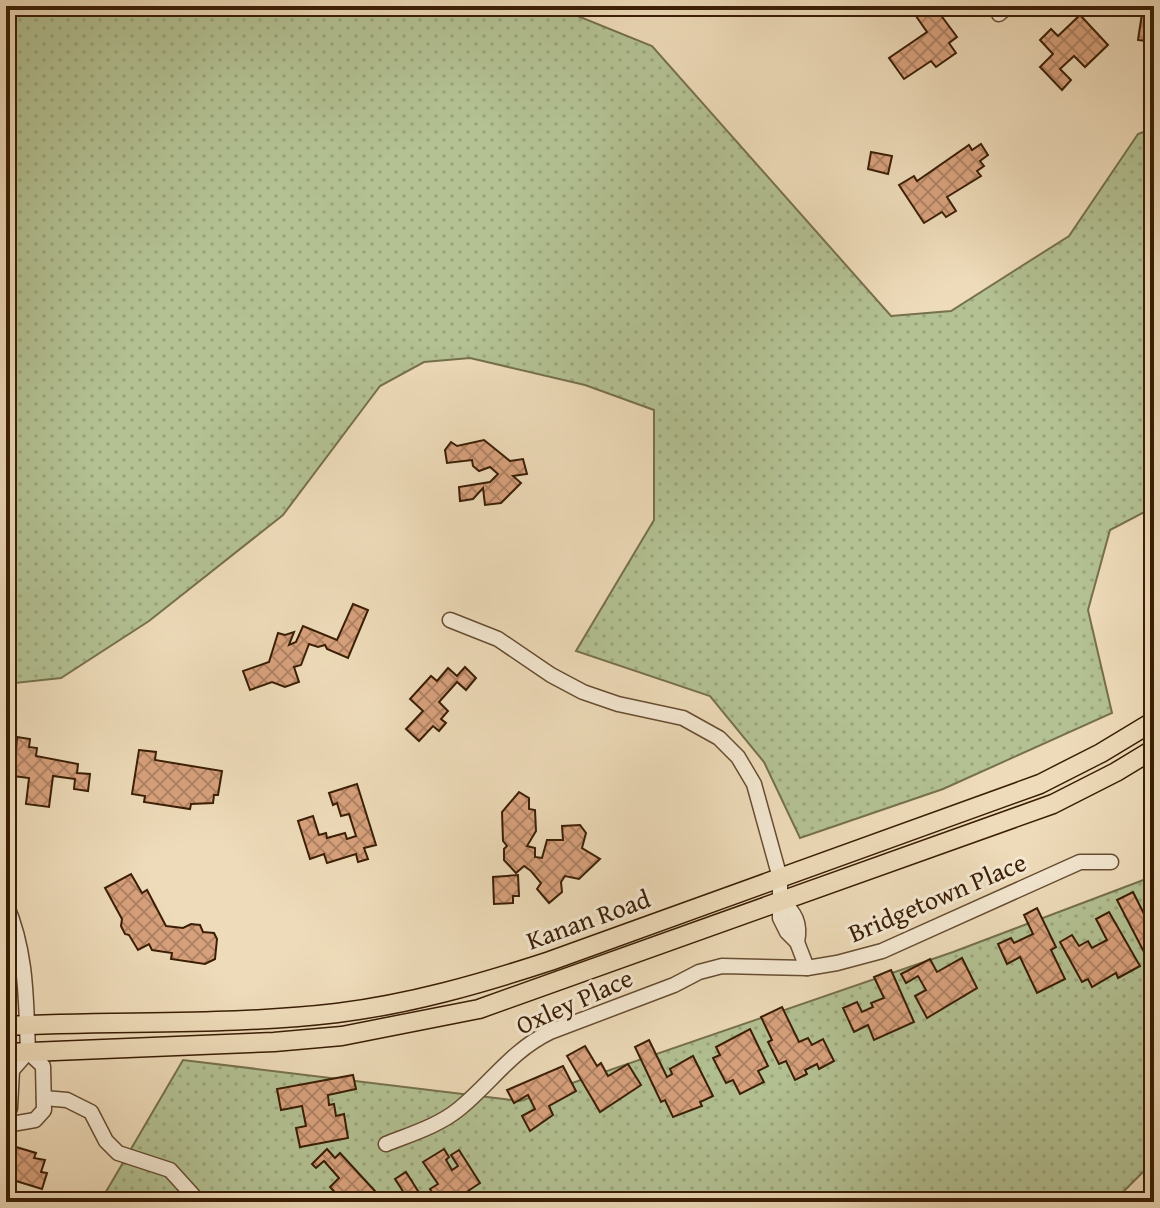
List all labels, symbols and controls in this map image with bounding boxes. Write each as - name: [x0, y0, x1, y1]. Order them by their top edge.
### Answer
- street label: Bridgetown Place: [842, 842, 1032, 952]
- street label: Kanan Road: [521, 879, 656, 959]
- street label: Oxley Place: [509, 958, 639, 1044]

